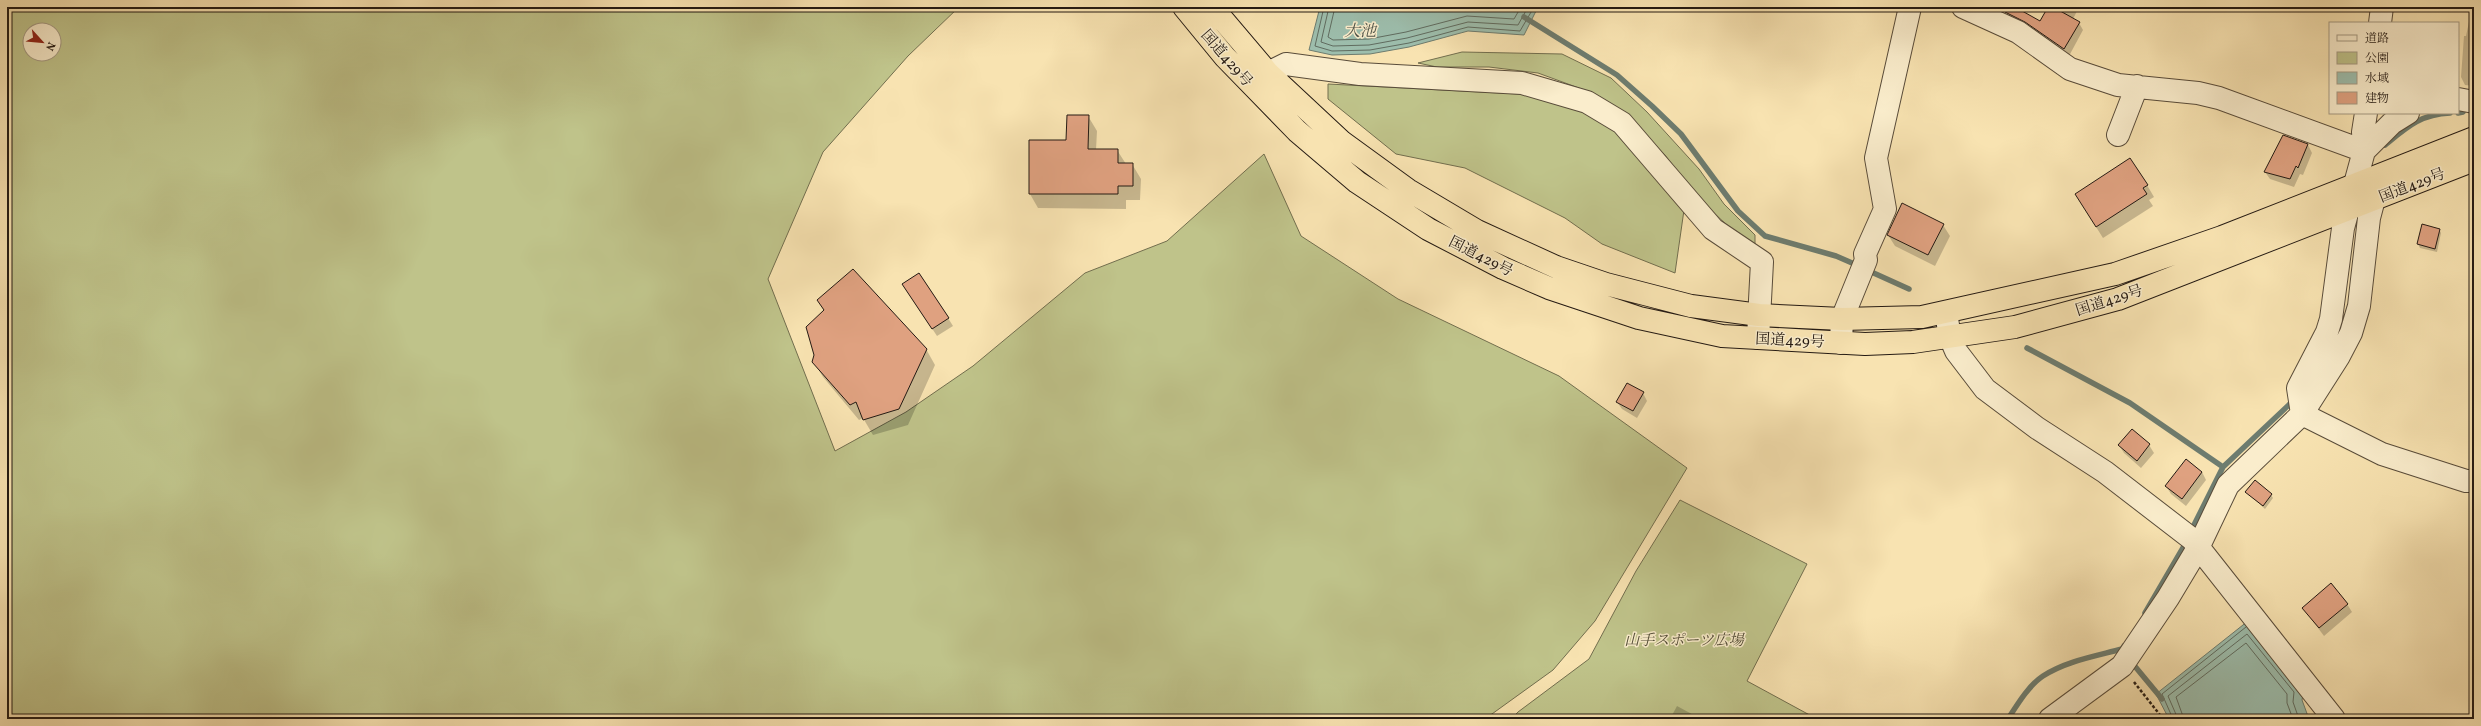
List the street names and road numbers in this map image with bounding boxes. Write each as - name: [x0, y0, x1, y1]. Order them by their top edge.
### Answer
- street label: 国道429号: [1195, 26, 1257, 92]
- street label: 国道429号: [2376, 164, 2449, 209]
- street label: 国道429号: [1445, 232, 1516, 283]
- street label: 国道429号: [2073, 281, 2146, 322]
- street label: 国道429号: [1755, 329, 1825, 354]

